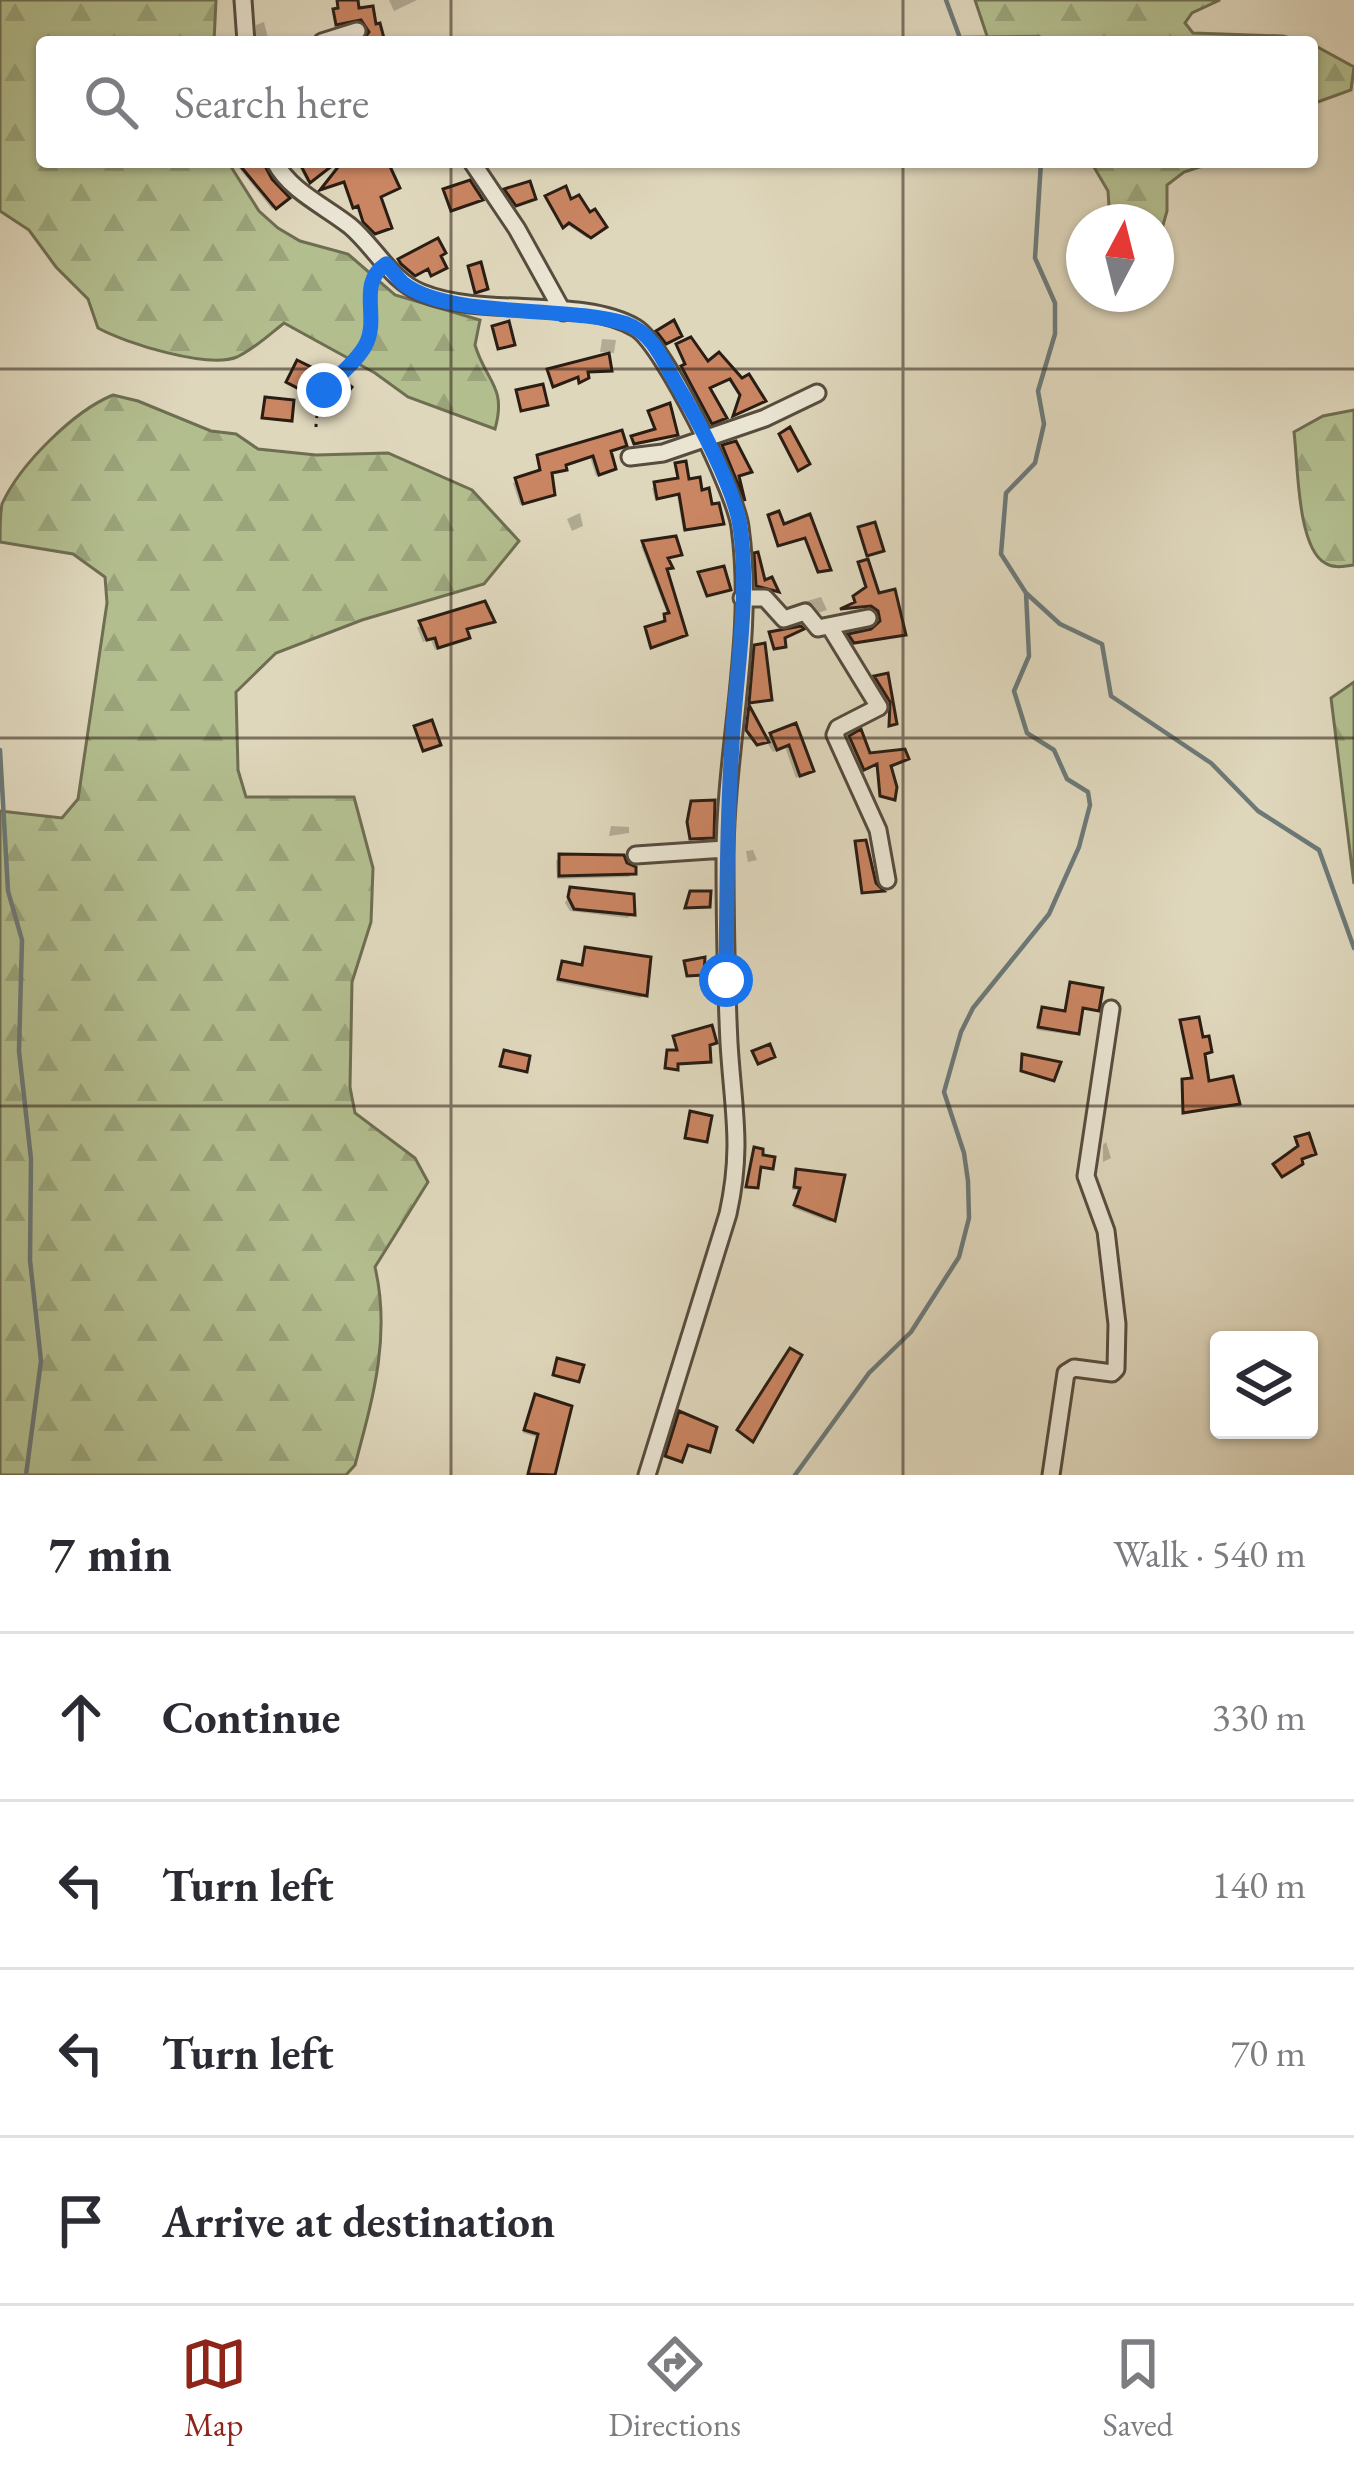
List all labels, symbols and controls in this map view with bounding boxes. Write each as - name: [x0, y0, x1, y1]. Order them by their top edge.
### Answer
- search box: [36, 36, 1318, 168]
- icon: search: [78, 69, 144, 135]
- text: Search here: [174, 73, 369, 131]
- north arrow: [1066, 204, 1174, 312]
- route end: [297, 363, 351, 417]
- route start: [699, 953, 753, 1007]
- map controls: [1210, 1331, 1318, 1439]
- button: layers: [1210, 1331, 1318, 1439]
- text: 7 min: [48, 1520, 172, 1586]
- text: Walk · 540 m: [1113, 1528, 1306, 1579]
- icon: ahead: [48, 1684, 114, 1750]
- text: Continue: [162, 1688, 340, 1746]
- text: 330 m: [1212, 1691, 1306, 1742]
- icon: left: [48, 1852, 114, 1918]
- text: Turn left: [162, 1856, 334, 1914]
- text: 140 m: [1212, 1859, 1306, 1910]
- icon: left: [48, 2020, 114, 2086]
- text: Turn left: [162, 2024, 334, 2082]
- text: 70 m: [1230, 2027, 1306, 2078]
- icon: arrive: [48, 2188, 114, 2254]
- text: Arrive at destination: [162, 2192, 555, 2250]
- tab: Map: [181, 2331, 247, 2446]
- tab: Directions: [608, 2331, 741, 2446]
- tab: Saved: [1103, 2331, 1173, 2446]

